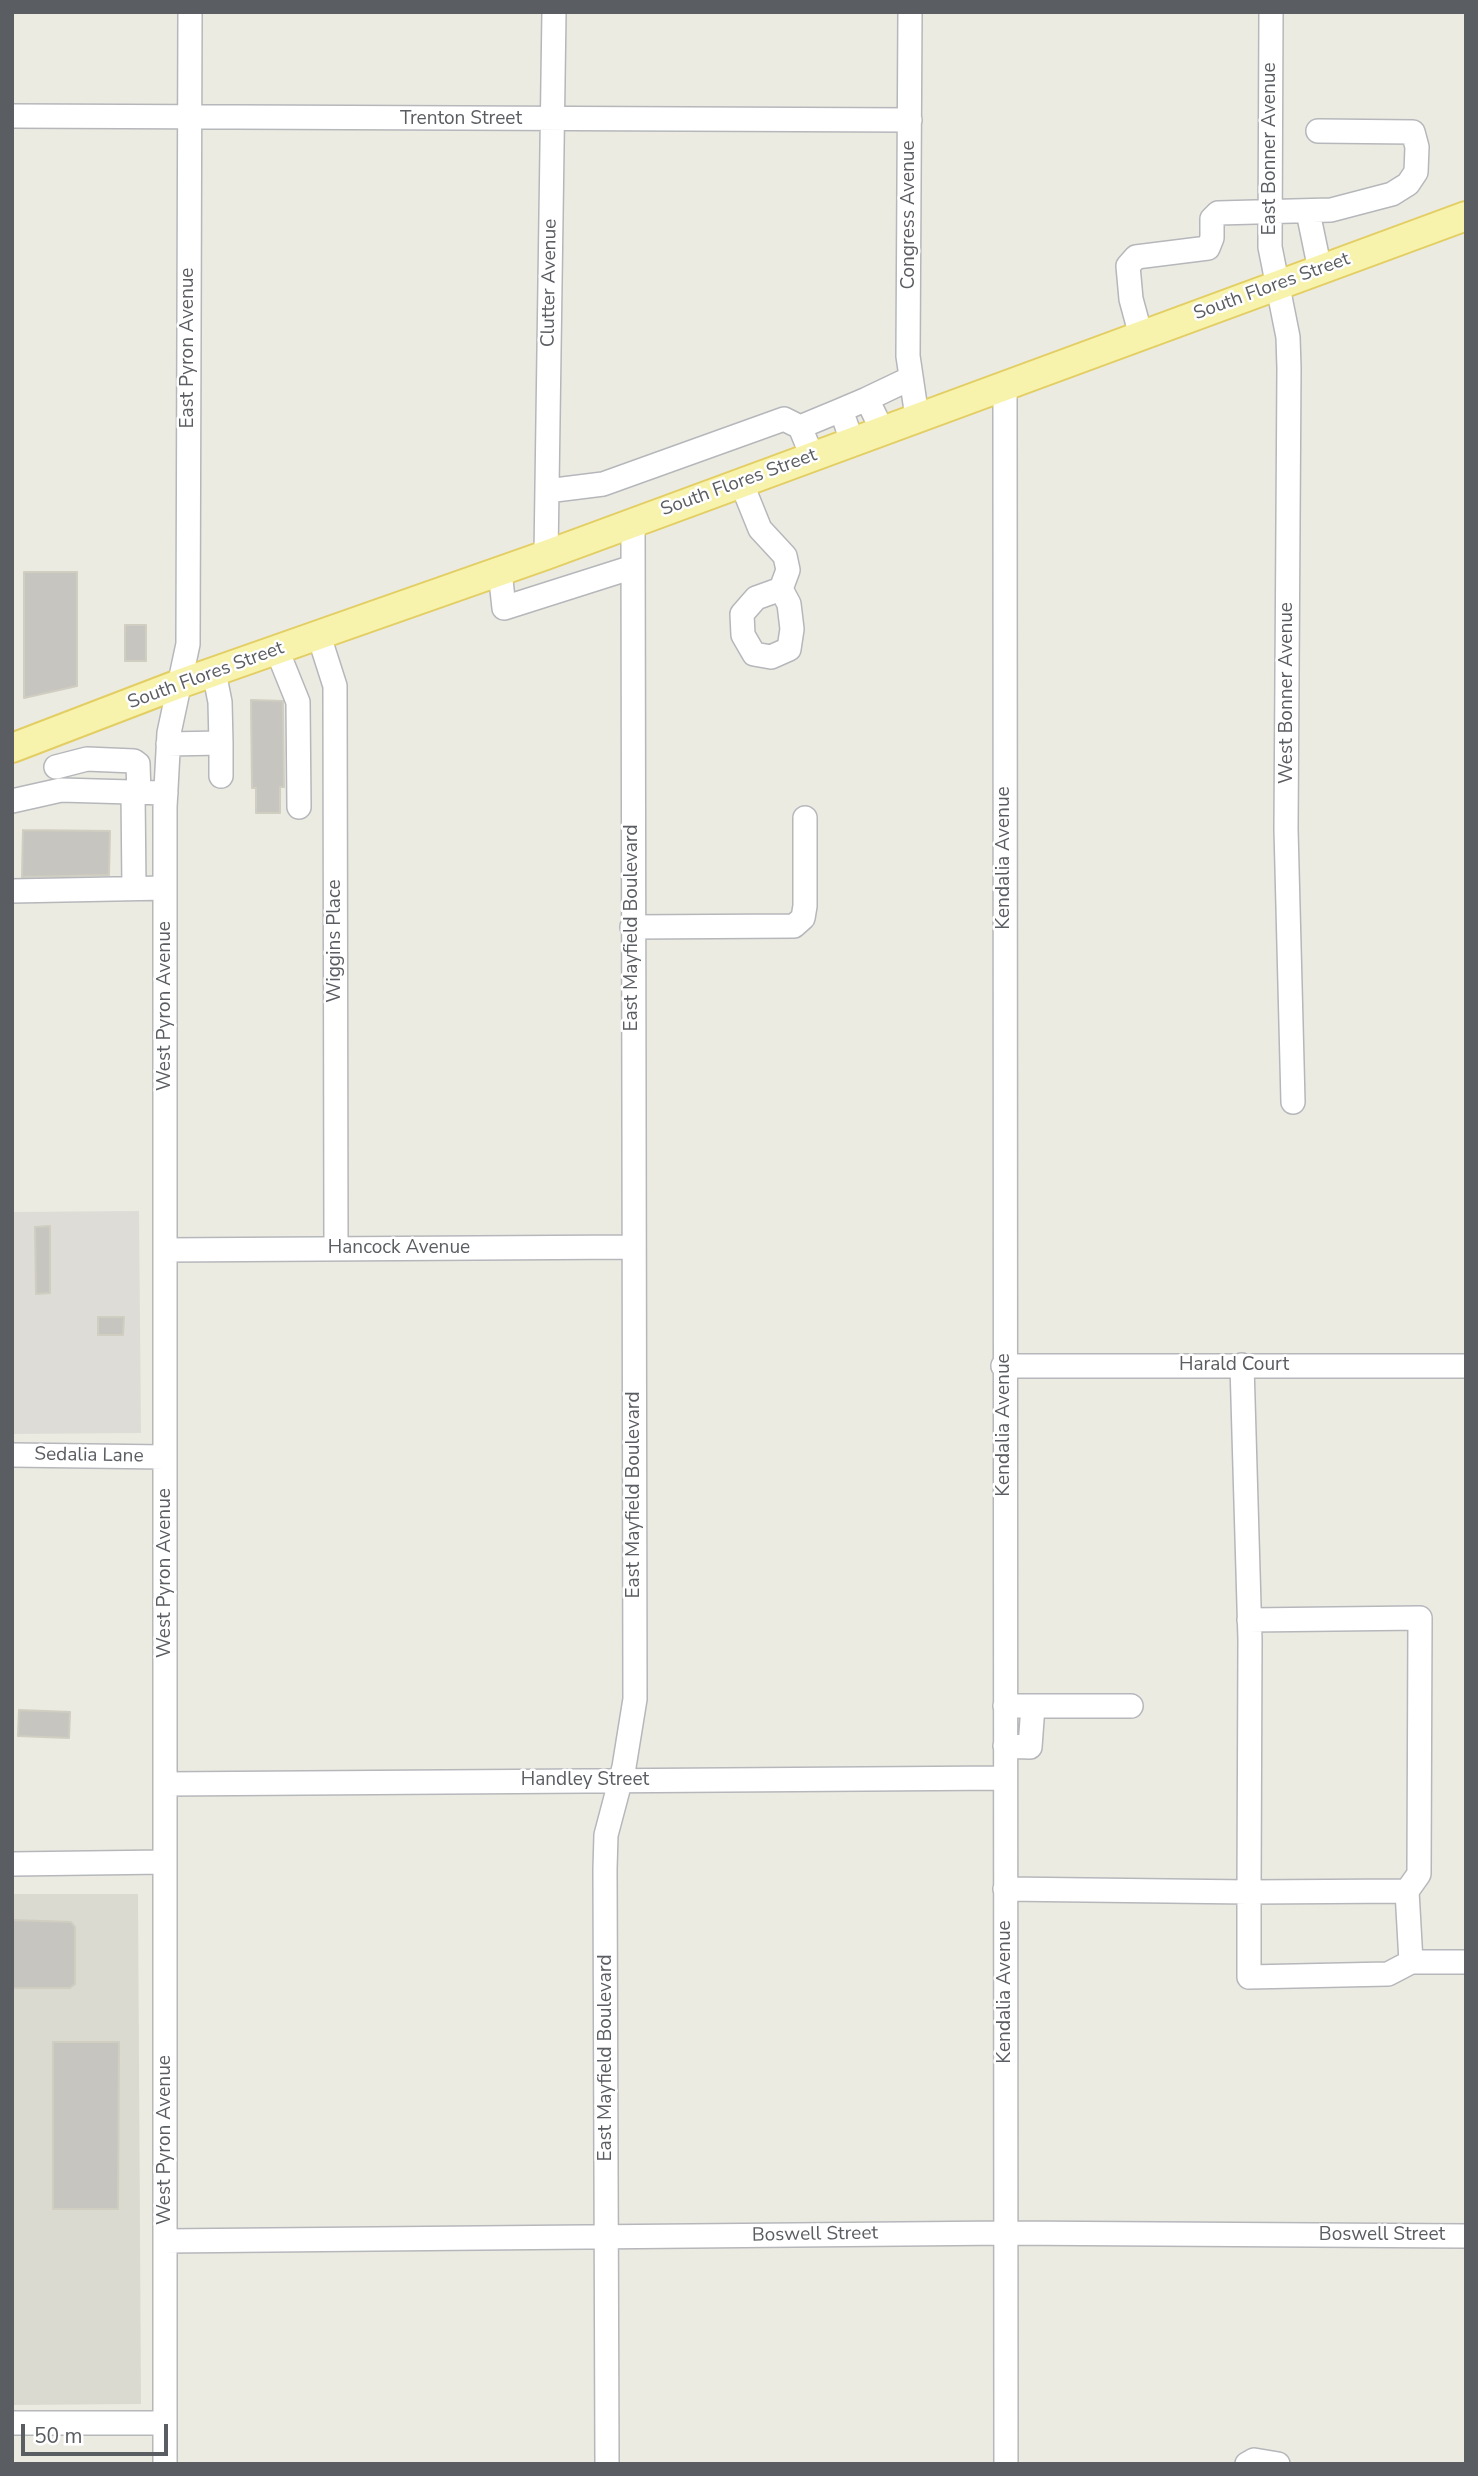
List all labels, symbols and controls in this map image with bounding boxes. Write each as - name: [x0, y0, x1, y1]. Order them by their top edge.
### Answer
- street label: East Bonner Avenue: [1259, 62, 1281, 236]
- street label: Trenton Street: [400, 108, 522, 130]
- street label: Congress Avenue: [898, 140, 920, 290]
- street label: Clutter Avenue: [537, 219, 563, 347]
- street label: South Flores Street: [1191, 248, 1353, 326]
- street label: East Pyron Avenue: [177, 268, 199, 428]
- street label: South Flores Street: [658, 444, 820, 522]
- street label: West Bonner Avenue: [1276, 602, 1298, 784]
- street label: South Flores Street: [125, 637, 287, 715]
- street label: Kendalia Avenue: [993, 786, 1015, 930]
- street label: East Mayfield Boulevard: [621, 825, 643, 1031]
- street label: Wiggins Place: [324, 879, 346, 1003]
- street label: West Pyron Avenue: [154, 921, 176, 1091]
- street label: Hancock Avenue: [328, 1237, 470, 1259]
- street label: Kendalia Avenue: [993, 1353, 1015, 1497]
- street label: Harald Court: [1179, 1354, 1289, 1376]
- street label: East Mayfield Boulevard: [623, 1392, 645, 1598]
- street label: Sedalia Lane: [34, 1444, 144, 1468]
- street label: West Pyron Avenue: [154, 1488, 176, 1658]
- street label: Handley Street: [521, 1769, 649, 1791]
- street label: Kendalia Avenue: [994, 1920, 1016, 2064]
- street label: East Mayfield Boulevard: [595, 1955, 617, 2161]
- street label: West Pyron Avenue: [154, 2055, 176, 2225]
- street label: Boswell Street: [752, 2222, 878, 2248]
- street label: Boswell Street: [1319, 2224, 1445, 2246]
- scale bar: [24, 2410, 172, 2454]
- text: 50 m: [34, 2422, 83, 2450]

